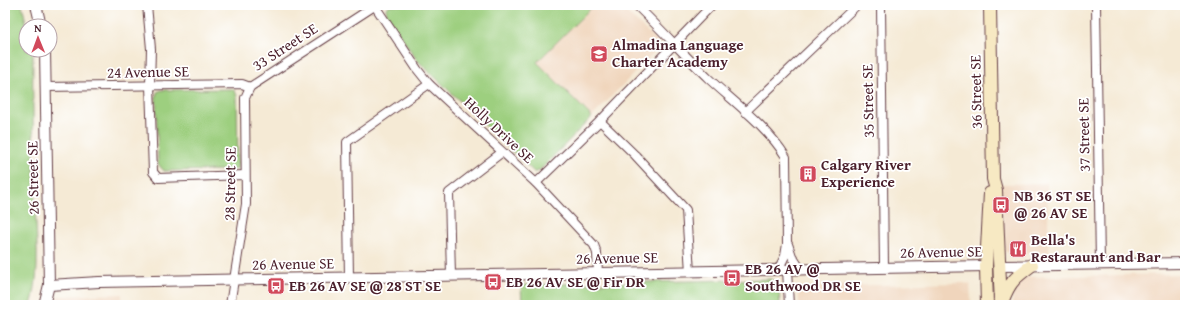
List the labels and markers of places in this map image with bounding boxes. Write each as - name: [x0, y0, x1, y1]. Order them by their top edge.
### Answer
- place label: Almadina Language Charter Academy: [612, 34, 744, 72]
- school or university icon: Almadina Language Charter Academy: [589, 44, 609, 64]
- place label: Calgary River Experience: [821, 154, 911, 192]
- building icon: Calgary River Experience: [798, 164, 818, 184]
- place label: NB 36 ST SE @ 26 AV SE: [1014, 185, 1091, 223]
- bus stop icon: NB 36 ST SE @ 26 AV SE: [991, 195, 1011, 215]
- place label: Bella's Restaraunt and Bar: [1031, 229, 1161, 267]
- restaurant icon: Bella's Restaraunt and Bar: [1008, 239, 1028, 259]
- place label: EB 26 AV @ Southwood DR SE: [745, 258, 861, 296]
- bus stop icon: EB 26 AV @ Southwood DR SE: [722, 268, 742, 288]
- place label: EB 26 AV SE @ Fir DR: [506, 271, 646, 292]
- bus stop icon: EB 26 AV SE @ Fir DR: [483, 272, 503, 292]
- place label: EB 26 AV SE @ 28 ST SE: [289, 275, 441, 296]
- bus stop icon: EB 26 AV SE @ 28 ST SE: [266, 276, 286, 296]

